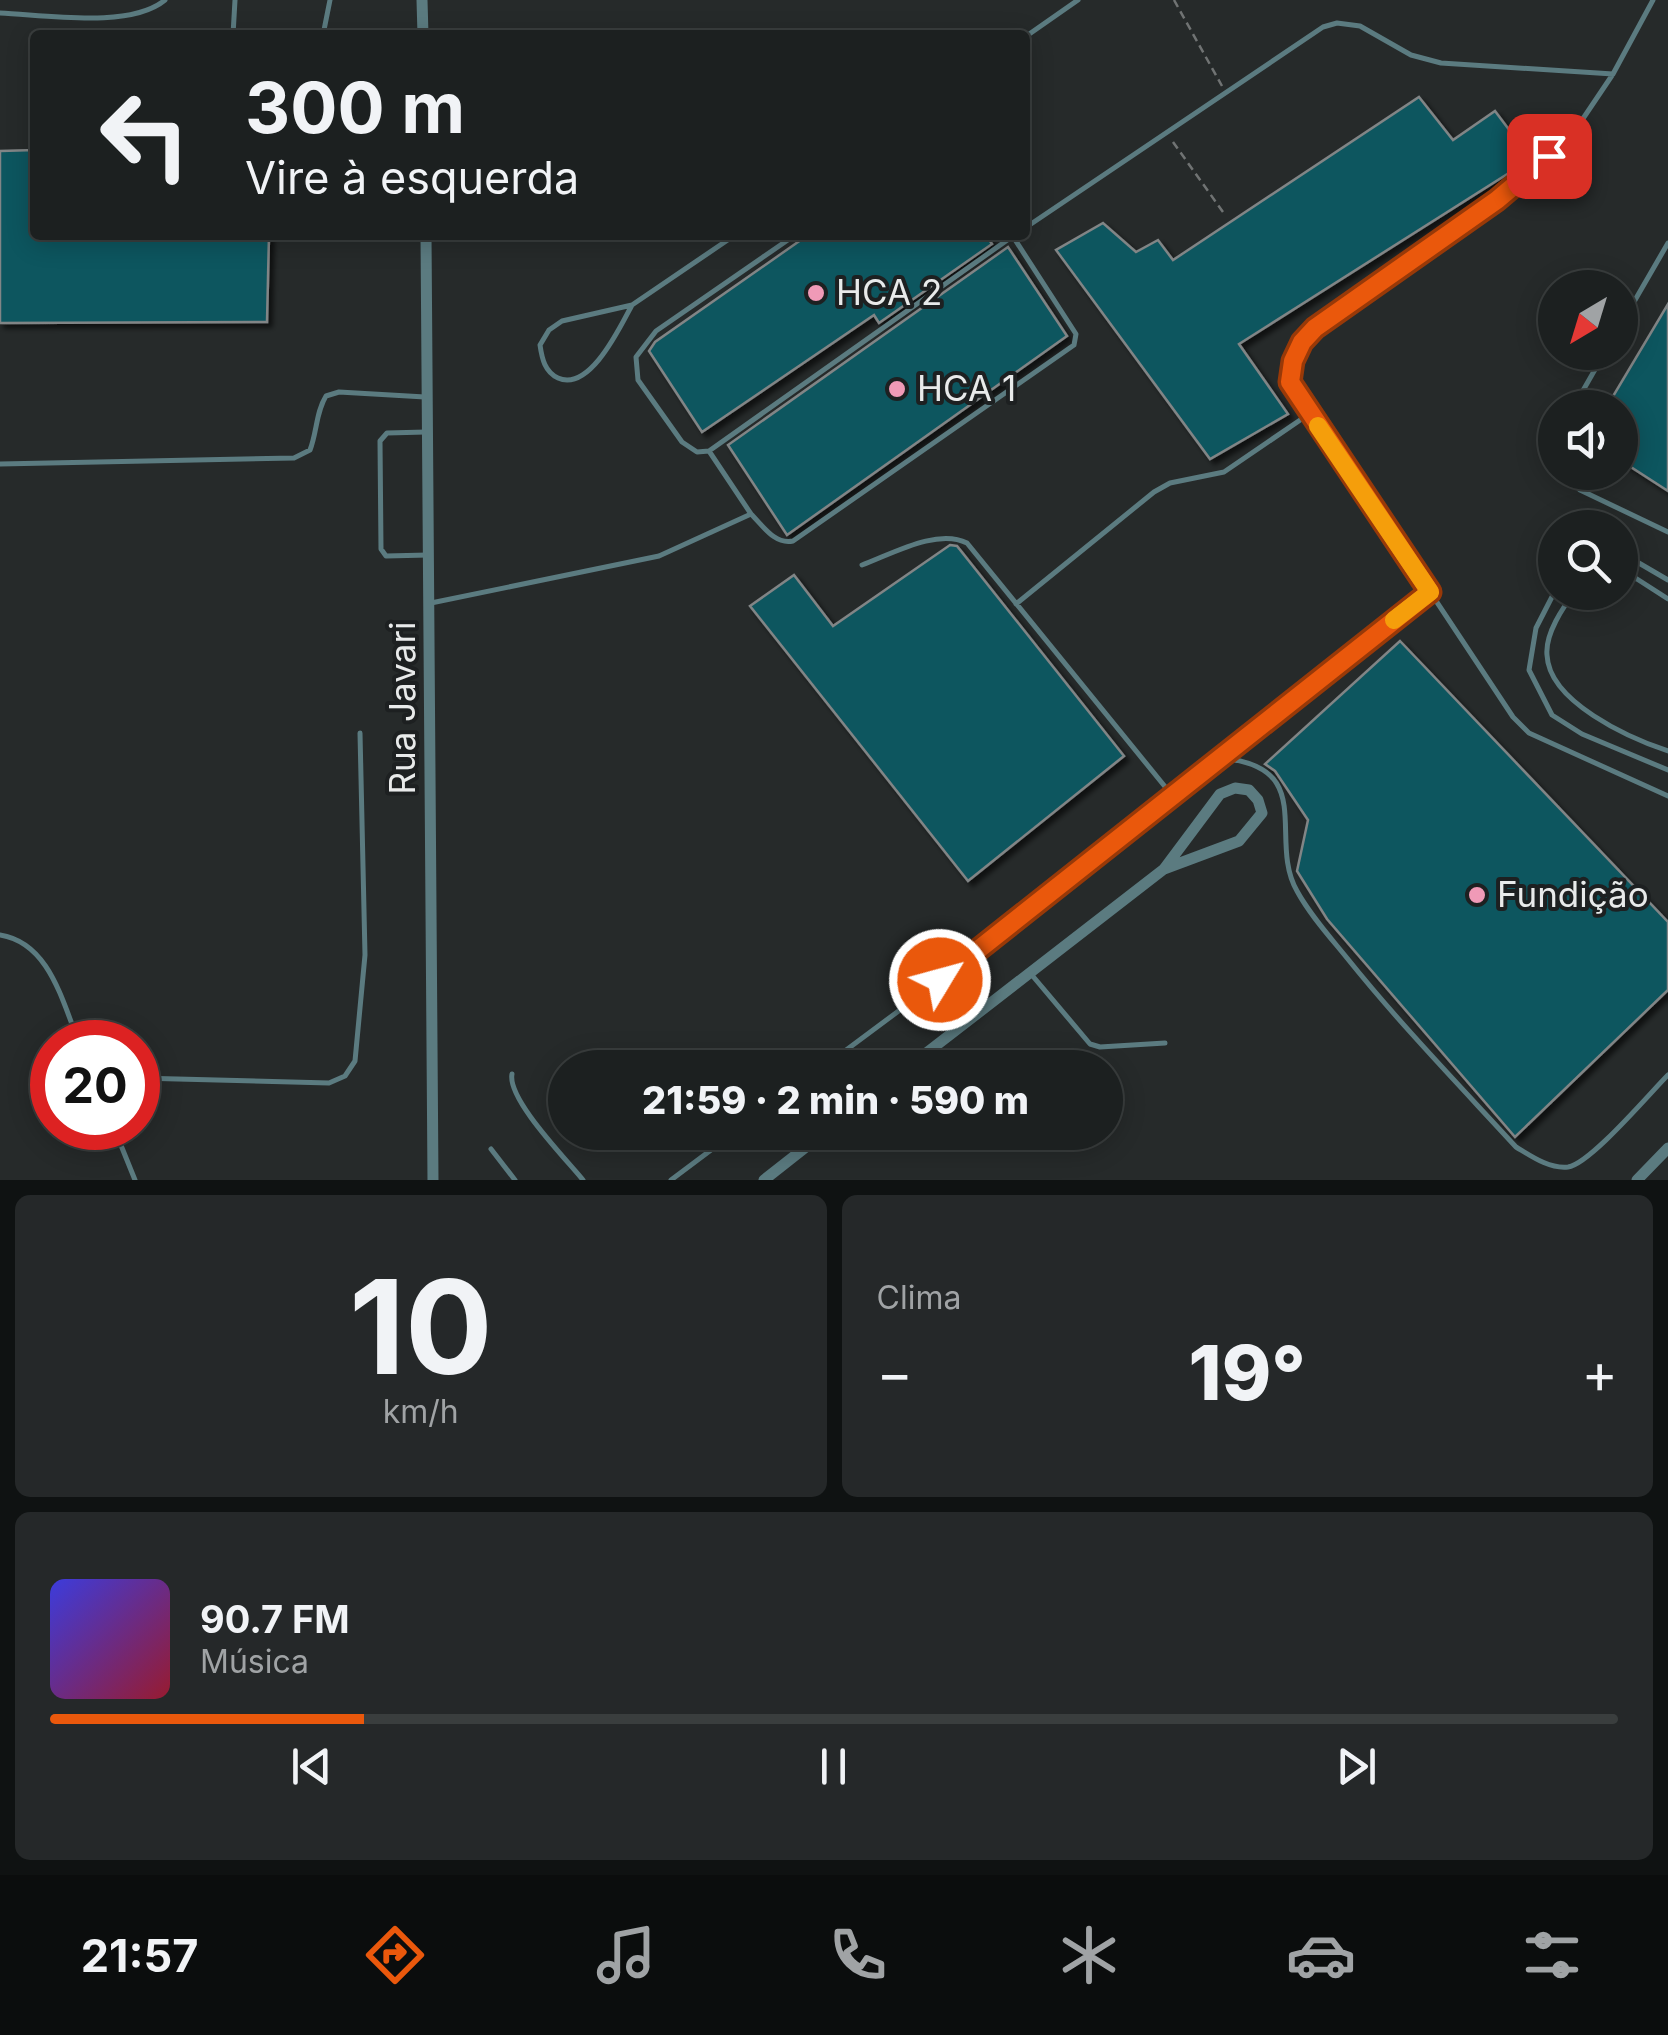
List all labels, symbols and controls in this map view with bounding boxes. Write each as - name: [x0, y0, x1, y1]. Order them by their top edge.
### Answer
- text: 300 m: [245, 65, 465, 150]
- icon: left: [80, 70, 210, 200]
- pin: [1507, 114, 1592, 199]
- icon: arrive: [1522, 129, 1577, 184]
- text: Vire à esquerda: [245, 150, 579, 205]
- north arrow: [1538, 270, 1638, 370]
- map controls: [1538, 270, 1638, 610]
- place label: HCA 2: [836, 271, 942, 313]
- marker: HCA 2: [805, 282, 827, 304]
- place label: HCA 1: [917, 367, 1016, 409]
- marker: HCA 1: [886, 378, 908, 400]
- button: sound: [1538, 390, 1638, 490]
- button: search: [1538, 510, 1638, 610]
- street label: Rua Javari: [381, 621, 423, 795]
- place label: Fundição: [1497, 873, 1649, 915]
- marker: Fundição: [1466, 884, 1488, 906]
- position arrow: [888, 928, 992, 1032]
- speed limit sign: 20: [30, 1020, 160, 1150]
- text: 21:59 · 2 min · 590 m: [642, 1077, 1029, 1123]
- text: 10: [349, 1248, 493, 1405]
- text: Clima: [877, 1278, 961, 1317]
- text: 19°: [1189, 1327, 1306, 1418]
- text: −: [877, 1340, 913, 1406]
- text: +: [1582, 1340, 1618, 1406]
- text: km/h: [383, 1392, 459, 1431]
- text: 90.7 FM: [200, 1596, 350, 1642]
- text: Música: [200, 1642, 309, 1681]
- icon: previous: [284, 1739, 339, 1794]
- icon: pause: [806, 1739, 861, 1794]
- icon: next: [1329, 1739, 1384, 1794]
- icon: directions: [360, 1920, 430, 1990]
- icon: music: [591, 1920, 661, 1990]
- icon: phone: [823, 1920, 893, 1990]
- icon: climate: [1054, 1920, 1124, 1990]
- icon: car: [1286, 1920, 1356, 1990]
- icon: filters: [1517, 1920, 1587, 1990]
- text: 21:57: [81, 1928, 198, 1983]

